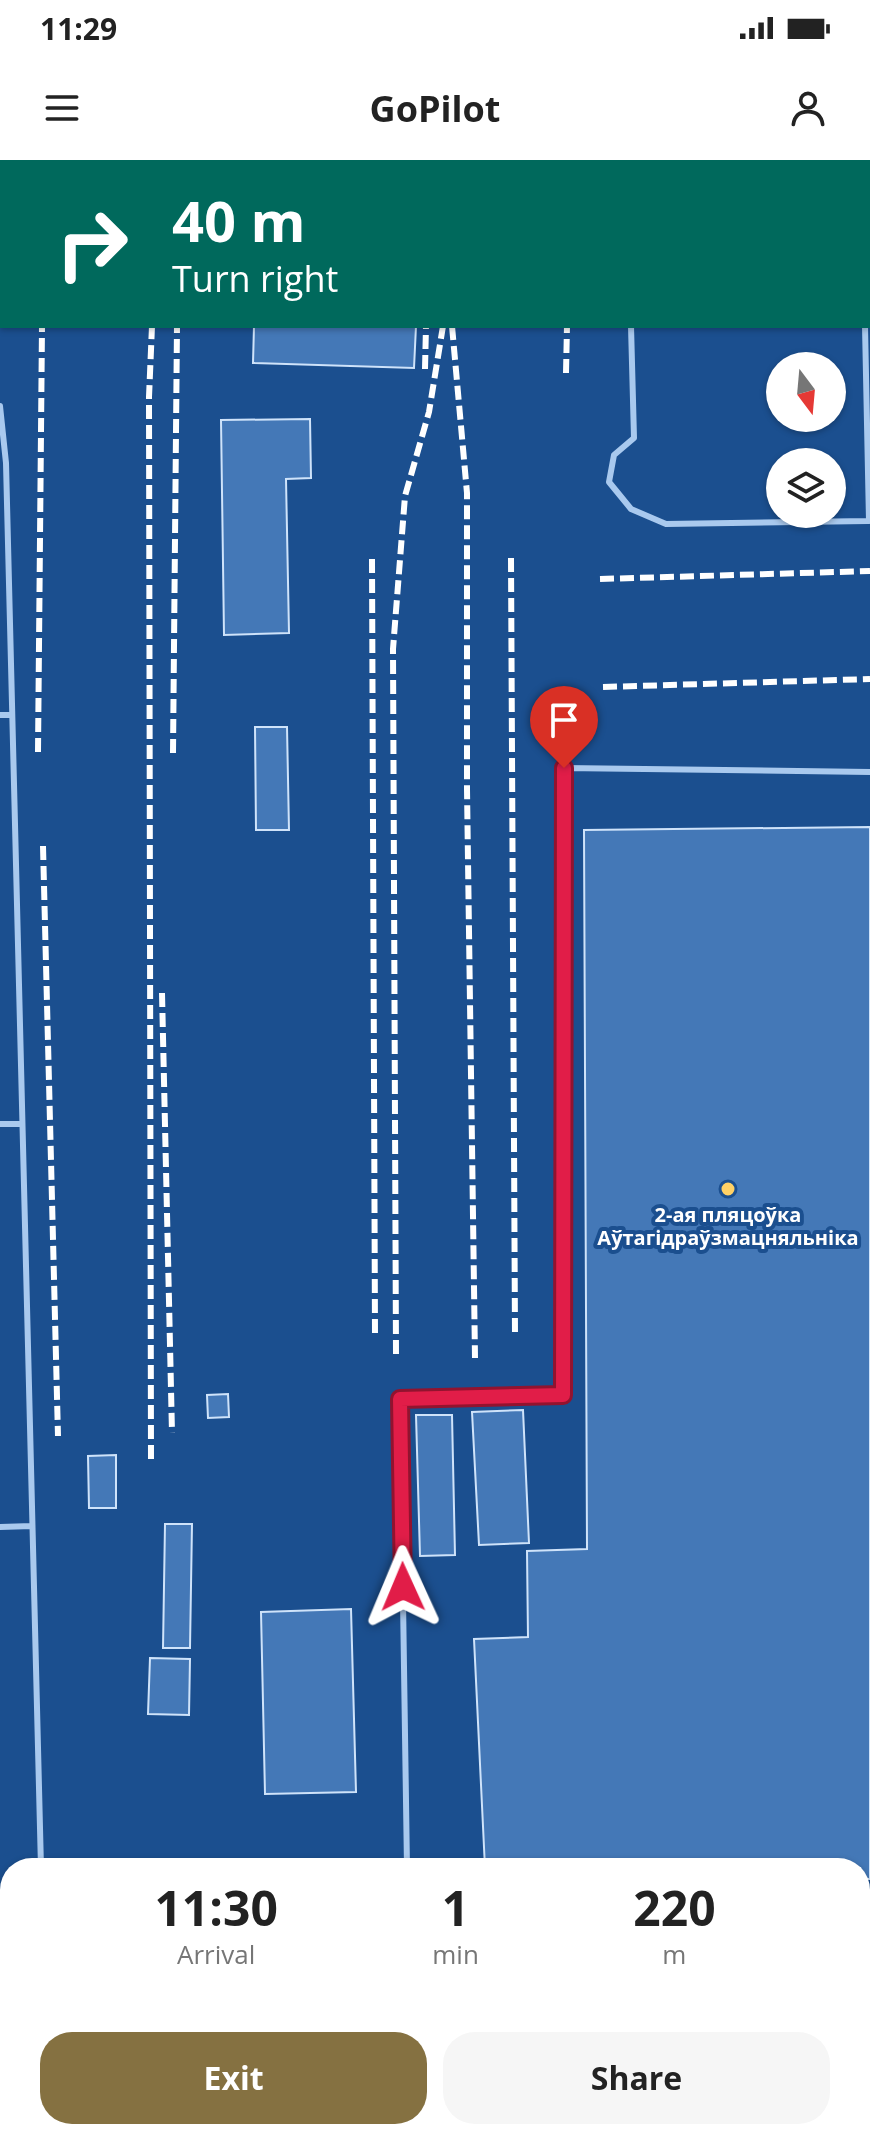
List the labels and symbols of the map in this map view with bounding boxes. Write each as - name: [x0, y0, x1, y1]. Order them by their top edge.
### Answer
- north arrow: [766, 352, 846, 432]
- pin: [530, 686, 598, 768]
- marker: 2-ая пляцоўка Аўтагідраўзмацняльніка: [719, 1180, 737, 1198]
- place label: 2-ая пляцоўка Аўтагідраўзмацняльніка: [597, 1201, 859, 1251]
- position arrow: [361, 1545, 445, 1629]

